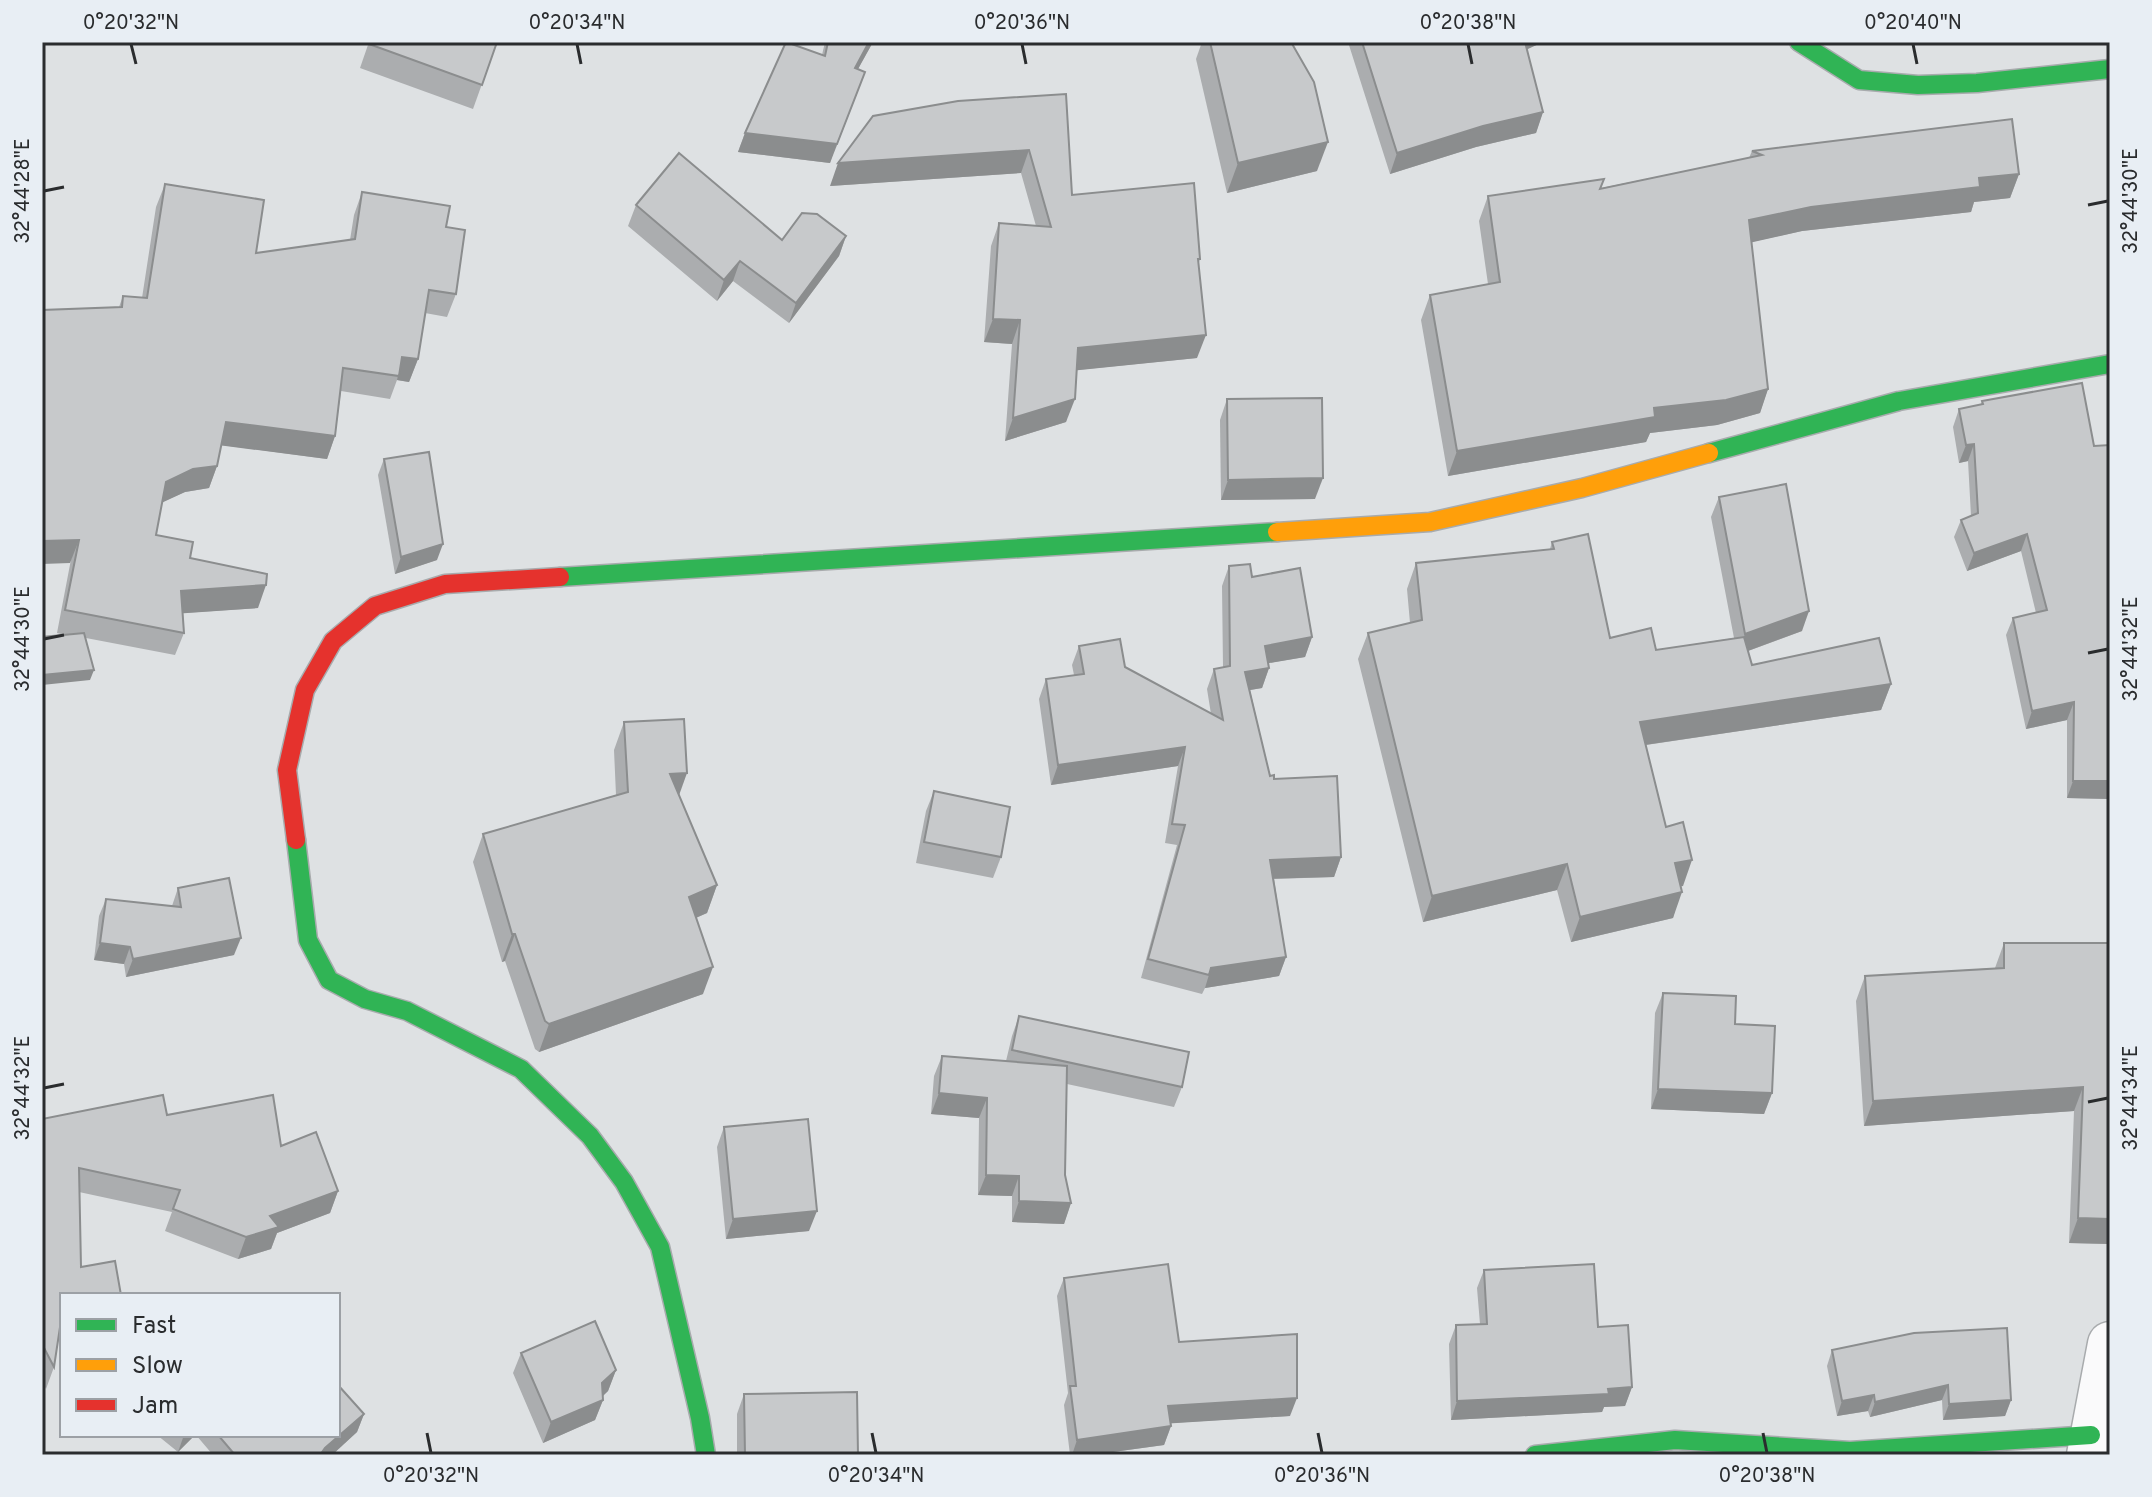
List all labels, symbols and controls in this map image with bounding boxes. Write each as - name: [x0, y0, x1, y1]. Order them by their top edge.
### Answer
- text: 0°20'32"N: [83, 11, 179, 37]
- text: 0°20'34"N: [528, 11, 626, 37]
- text: 0°20'36"N: [974, 11, 1070, 37]
- text: 0°20'38"N: [1420, 11, 1516, 37]
- text: 0°20'40"N: [1864, 11, 1962, 37]
- text: 32°44'28"E: [11, 138, 37, 244]
- text: 32°44'30"E: [2119, 148, 2145, 254]
- text: 32°44'30"E: [11, 586, 37, 692]
- text: 32°44'32"E: [2119, 596, 2145, 702]
- text: 32°44'32"E: [11, 1035, 37, 1141]
- text: 32°44'34"E: [2119, 1045, 2145, 1151]
- legend: [60, 1293, 340, 1437]
- text: Fast: [132, 1312, 176, 1342]
- text: Slow: [132, 1352, 183, 1382]
- text: Jam: [132, 1392, 178, 1422]
- text: 0°20'32"N: [383, 1464, 479, 1490]
- text: 0°20'34"N: [827, 1464, 925, 1490]
- text: 0°20'36"N: [1274, 1464, 1370, 1490]
- text: 0°20'38"N: [1719, 1464, 1815, 1490]

